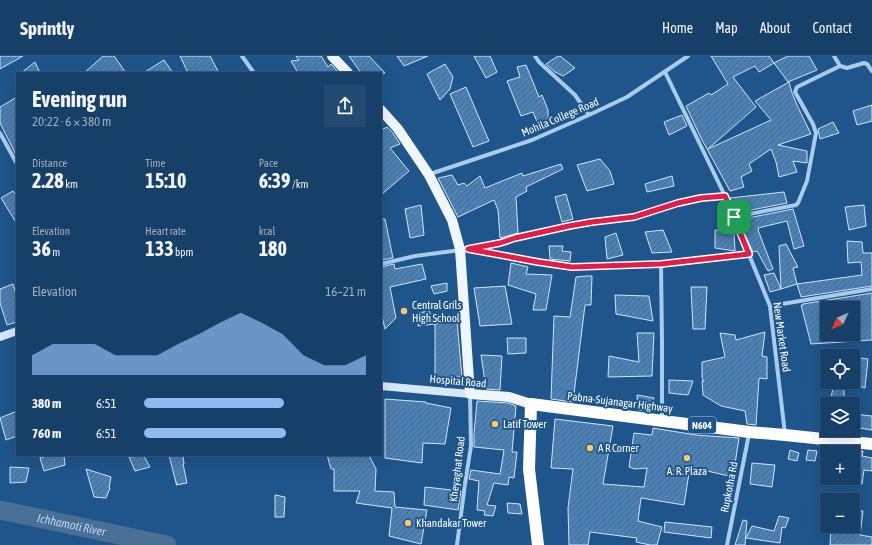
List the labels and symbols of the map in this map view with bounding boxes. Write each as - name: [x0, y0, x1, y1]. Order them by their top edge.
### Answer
- street label: Mohila College Road: [520, 95, 600, 139]
- pin: [717, 200, 751, 234]
- place label: Central Grils High School: [412, 299, 462, 324]
- street label: New Market Road: [771, 301, 793, 373]
- north arrow: [820, 301, 860, 341]
- marker: Central Grils High School: [399, 306, 409, 316]
- street label: Hospital Road: [429, 373, 487, 389]
- street label: Pabna-Sujanagar Highway: [567, 390, 674, 414]
- road number: N604: [688, 417, 716, 433]
- place label: Latif Tower: [503, 418, 547, 430]
- marker: Latif Tower: [490, 419, 500, 429]
- street label: Kheyaghat Road: [447, 436, 467, 502]
- place label: A R Corner: [598, 442, 640, 454]
- marker: A R Corner: [585, 443, 595, 453]
- marker: A. R. Plaza: [682, 453, 692, 463]
- street label: Rupkotha Rd: [718, 461, 740, 513]
- place label: A. R. Plaza: [667, 465, 707, 477]
- water label: Ichhamoti River: [36, 511, 107, 539]
- place label: Khandakar Tower: [416, 517, 487, 529]
- marker: Khandakar Tower: [403, 518, 413, 528]

